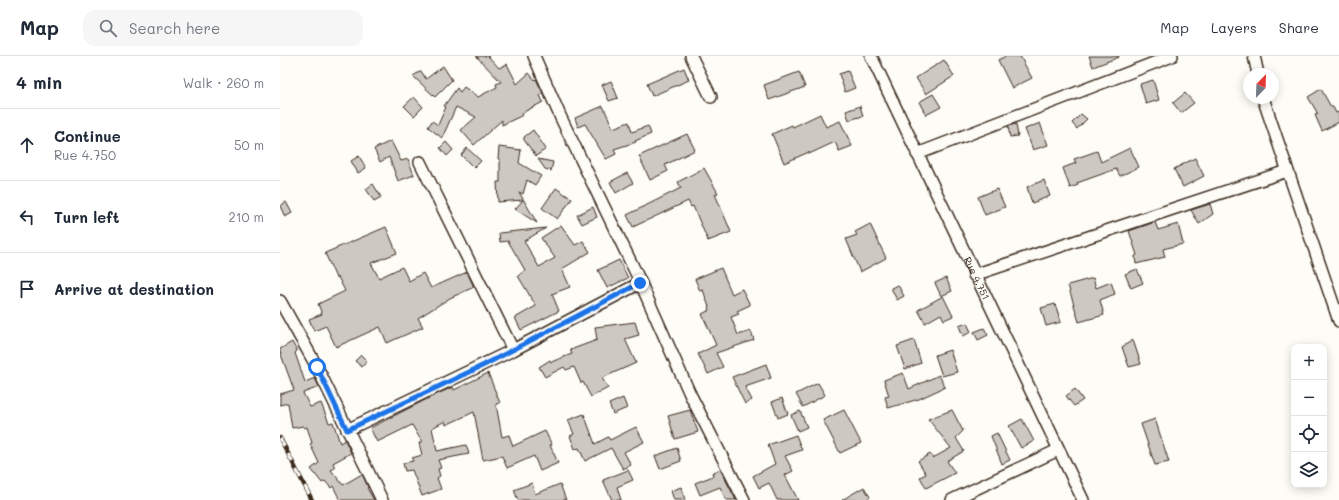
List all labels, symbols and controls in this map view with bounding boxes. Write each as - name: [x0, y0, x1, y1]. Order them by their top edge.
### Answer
- search box: [83, 10, 363, 46]
- text: Map: [20, 15, 59, 40]
- icon: search: [97, 17, 119, 39]
- text: Search here: [129, 18, 220, 38]
- text: Map: [1160, 18, 1189, 37]
- text: Layers: [1211, 18, 1257, 37]
- text: Share: [1279, 18, 1319, 37]
- north arrow: [1243, 68, 1279, 104]
- text: 4 min: [16, 71, 62, 93]
- text: Walk · 260 m: [183, 74, 264, 91]
- text: Continue: [54, 126, 121, 146]
- icon: ahead: [16, 134, 38, 156]
- text: 50 m: [234, 136, 264, 153]
- text: Rue 4.750: [54, 146, 116, 163]
- icon: left: [16, 206, 38, 228]
- text: Turn left: [54, 207, 119, 227]
- text: 210 m: [228, 208, 264, 225]
- street label: Rue 4.751: [961, 254, 993, 302]
- route end: [631, 274, 649, 292]
- icon: arrive: [16, 278, 38, 300]
- text: Arrive at destination: [54, 279, 214, 299]
- map controls: [1291, 344, 1327, 488]
- button: +: [1291, 344, 1327, 380]
- route start: [308, 358, 326, 376]
- button: −: [1291, 380, 1327, 416]
- button: locate: [1291, 416, 1327, 452]
- button: layers: [1291, 452, 1327, 488]

